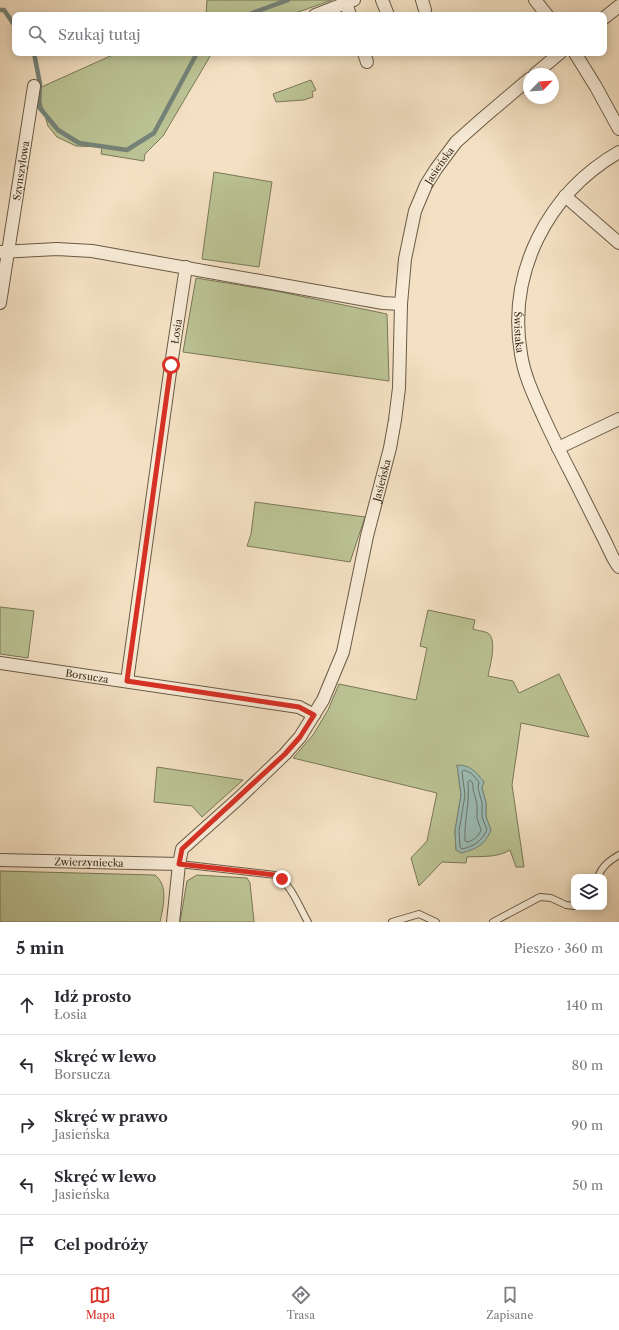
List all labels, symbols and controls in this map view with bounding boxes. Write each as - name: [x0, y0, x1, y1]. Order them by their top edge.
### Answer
- search box: [12, 12, 607, 56]
- icon: search: [26, 23, 48, 45]
- text: Szukaj tutaj: [58, 25, 140, 44]
- north arrow: [523, 68, 559, 104]
- street label: Szynszylowa: [10, 139, 32, 201]
- street label: Jasieńska: [420, 144, 457, 189]
- street label: Świstaka: [512, 311, 527, 354]
- street label: Łosia: [168, 317, 185, 345]
- route start: [162, 356, 180, 374]
- street label: Jasieńska: [369, 457, 393, 505]
- street label: Borsucza: [65, 666, 110, 686]
- street label: Zwierzyniecka: [54, 855, 125, 869]
- route end: [273, 870, 291, 888]
- map controls: [571, 874, 607, 910]
- button: layers: [571, 874, 607, 910]
- text: 5 min: [16, 938, 64, 958]
- text: Pieszo · 360 m: [514, 940, 603, 956]
- text: Idź prosto: [54, 987, 131, 1006]
- icon: ahead: [16, 994, 38, 1016]
- text: 140 m: [566, 997, 603, 1013]
- text: Łosia: [54, 1006, 87, 1022]
- text: Skręć w lewo: [54, 1047, 156, 1066]
- icon: left: [16, 1054, 38, 1076]
- text: 80 m: [571, 1057, 603, 1073]
- text: Borsucza: [54, 1066, 111, 1082]
- text: Skręć w prawo: [54, 1107, 168, 1126]
- icon: right: [16, 1114, 38, 1136]
- text: 90 m: [572, 1117, 603, 1133]
- text: Jasieńska: [54, 1126, 110, 1142]
- text: Skręć w lewo: [54, 1167, 156, 1186]
- icon: left: [16, 1174, 38, 1196]
- text: 50 m: [572, 1177, 603, 1193]
- text: Jasieńska: [54, 1186, 110, 1202]
- icon: arrive: [16, 1234, 38, 1256]
- text: Cel podróży: [54, 1235, 148, 1254]
- tab: Mapa: [86, 1284, 115, 1322]
- tab: Trasa: [286, 1284, 315, 1322]
- tab: Zapisane: [486, 1284, 533, 1322]

